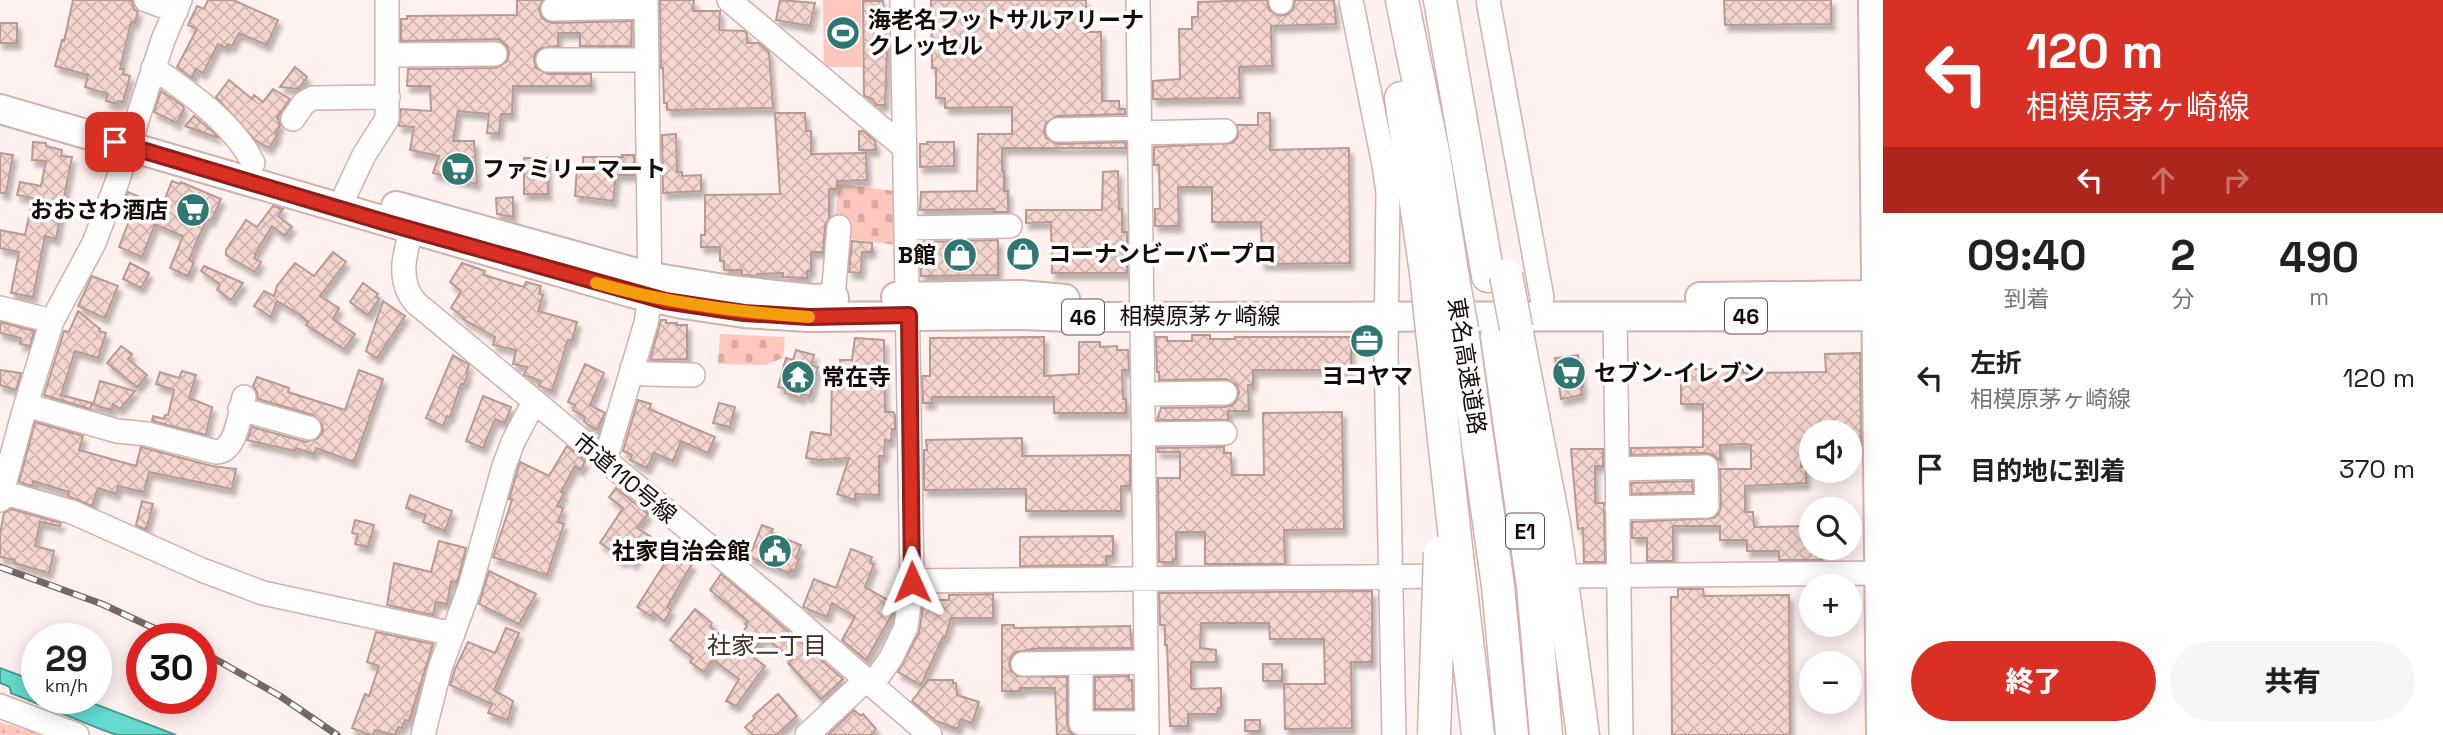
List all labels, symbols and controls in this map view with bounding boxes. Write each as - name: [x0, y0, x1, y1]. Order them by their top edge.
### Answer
- place label: 海老名フットサルアリーナ クレッセル: [868, 5, 1144, 61]
- sports icon: 海老名フットサルアリーナ クレッセル: [824, 14, 862, 52]
- text: 120 m: [2026, 20, 2163, 82]
- icon: left: [1911, 28, 2002, 119]
- text: 相模原茅ヶ崎線: [2026, 87, 2250, 127]
- pin: [85, 112, 145, 172]
- icon: arrive: [96, 123, 134, 161]
- supermarket icon: ファミリーマート: [439, 150, 477, 188]
- place label: ファミリーマート: [482, 154, 666, 184]
- icon: left: [2071, 161, 2109, 199]
- icon: ahead: [2144, 161, 2182, 199]
- icon: right: [2217, 161, 2255, 199]
- supermarket icon: おおさわ酒店: [174, 191, 212, 229]
- place label: おおさわ酒店: [30, 195, 168, 225]
- text: 09:40: [1967, 229, 2087, 282]
- text: 2: [2170, 229, 2195, 282]
- text: 490: [2279, 231, 2359, 284]
- shop icon: コーナンビーバープロ: [1004, 235, 1042, 273]
- shop icon: B館: [941, 236, 979, 274]
- place label: コーナンビーバープロ: [1048, 239, 1276, 269]
- place label: B館: [898, 240, 936, 270]
- text: m: [2309, 282, 2329, 312]
- text: 到着: [2004, 284, 2050, 314]
- text: 分: [2171, 284, 2194, 314]
- street label: 東名高速道路: [1441, 296, 1493, 436]
- road number: 46: [1725, 298, 1767, 334]
- road number: 46: [1062, 300, 1104, 334]
- street label: 相模原茅ヶ崎線: [1120, 301, 1281, 331]
- office icon: ヨコヤマ: [1348, 322, 1386, 360]
- text: 左折: [1970, 346, 2022, 380]
- supermarket icon: セブン-イレブン: [1550, 354, 1588, 392]
- temple icon: 常在寺: [779, 358, 817, 396]
- place label: セブン-イレブン: [1594, 358, 1765, 388]
- icon: left: [1911, 359, 1949, 397]
- place label: ヨコヤマ: [1321, 361, 1413, 391]
- text: 120 m: [2343, 361, 2415, 395]
- place label: 常在寺: [822, 362, 891, 392]
- text: 相模原茅ヶ崎線: [1970, 384, 2131, 414]
- map controls: [1799, 420, 1862, 714]
- button: sound: [1799, 420, 1862, 483]
- street label: 市道110号線: [567, 426, 683, 530]
- icon: arrive: [1911, 450, 1949, 488]
- text: 370 m: [2339, 452, 2415, 486]
- text: 目的地に到着: [1970, 454, 2126, 488]
- button: search: [1799, 497, 1862, 560]
- road number: E1: [1506, 514, 1544, 548]
- public building icon: 社家自治会館: [756, 532, 794, 570]
- place label: 社家自治会館: [612, 536, 750, 566]
- position arrow: [875, 545, 949, 619]
- button: +: [1799, 574, 1862, 637]
- speed limit sign: 30: [126, 623, 217, 714]
- district label: 社家二丁目: [707, 630, 827, 661]
- text: 29: [45, 637, 88, 681]
- button: 終了: [1911, 641, 2156, 721]
- button: 共有: [2170, 641, 2415, 721]
- button: −: [1799, 651, 1862, 714]
- text: km/h: [45, 674, 88, 697]

